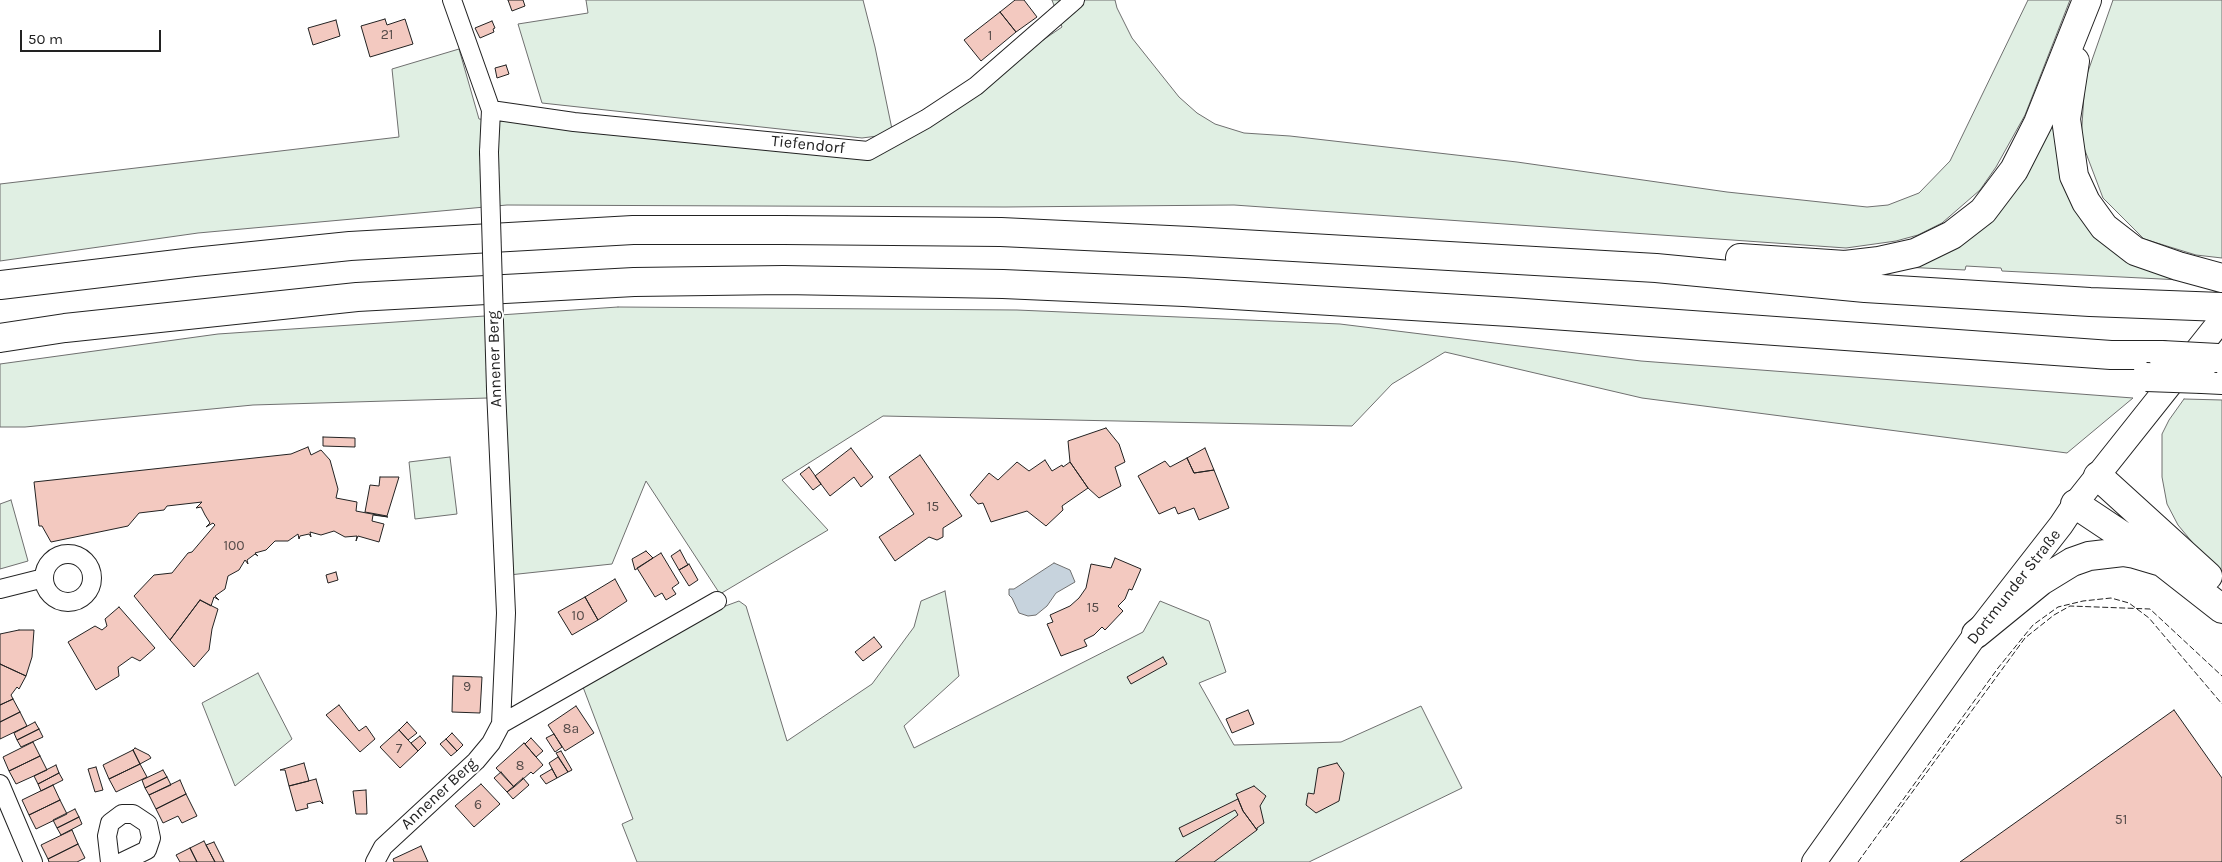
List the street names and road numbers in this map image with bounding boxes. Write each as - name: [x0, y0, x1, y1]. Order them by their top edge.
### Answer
- street label: Tiefendorf: [770, 132, 846, 158]
- street label: Annener Berg: [484, 310, 506, 408]
- street label: Dortmunder Straße: [1963, 526, 2065, 648]
- street label: Annener Berg: [397, 754, 481, 834]

